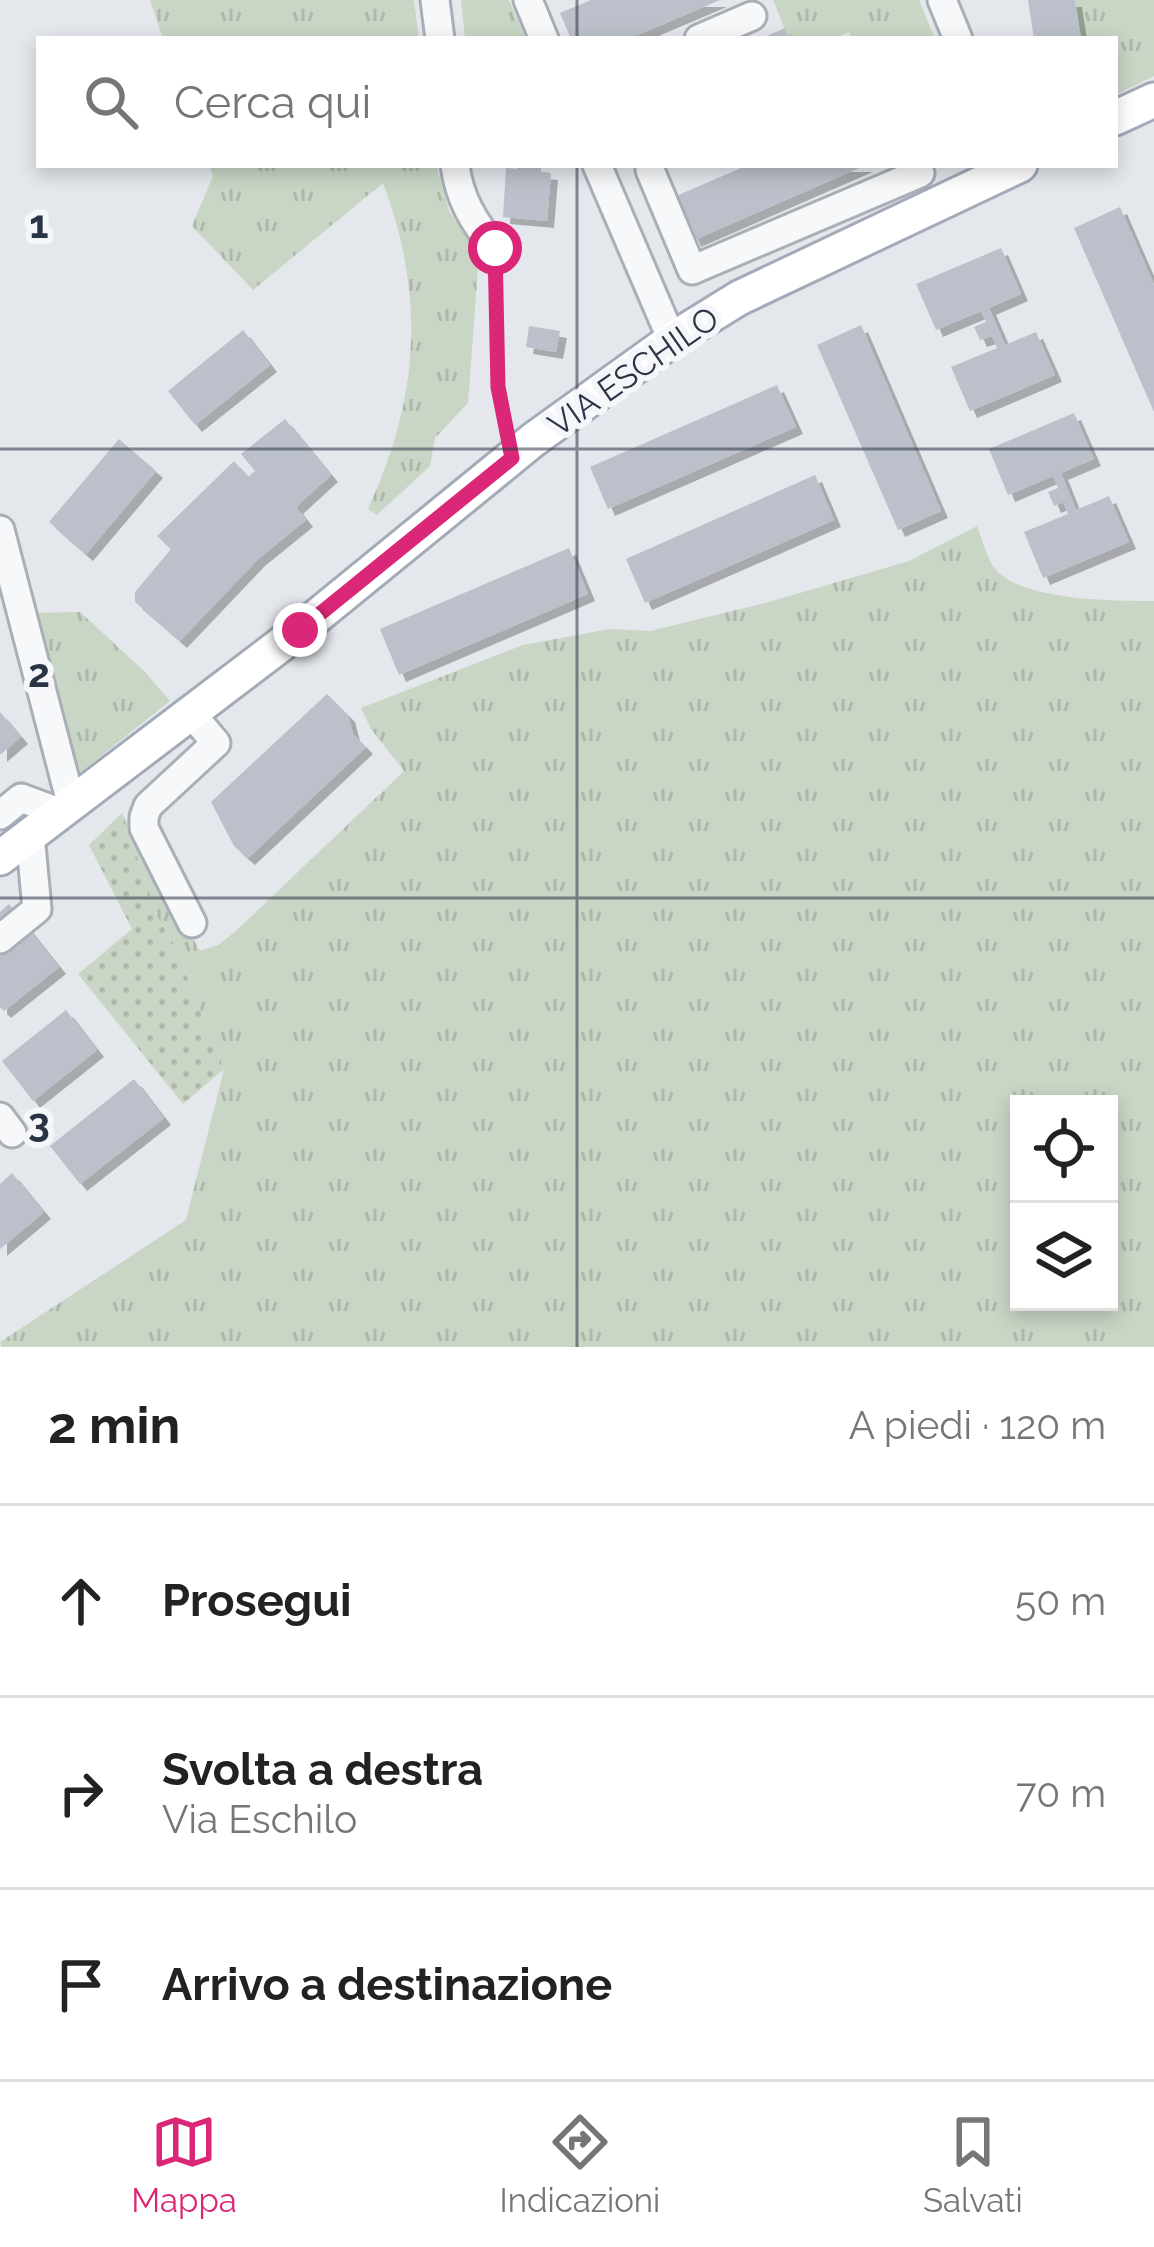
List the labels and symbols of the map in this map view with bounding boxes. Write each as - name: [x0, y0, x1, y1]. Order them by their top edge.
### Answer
- text: 1: [29, 201, 49, 247]
- route start: [468, 221, 522, 275]
- street label: VIA ESCHILO: [541, 298, 726, 444]
- route end: [273, 603, 327, 657]
- text: 2: [28, 650, 50, 696]
- text: 3: [28, 1099, 50, 1145]

